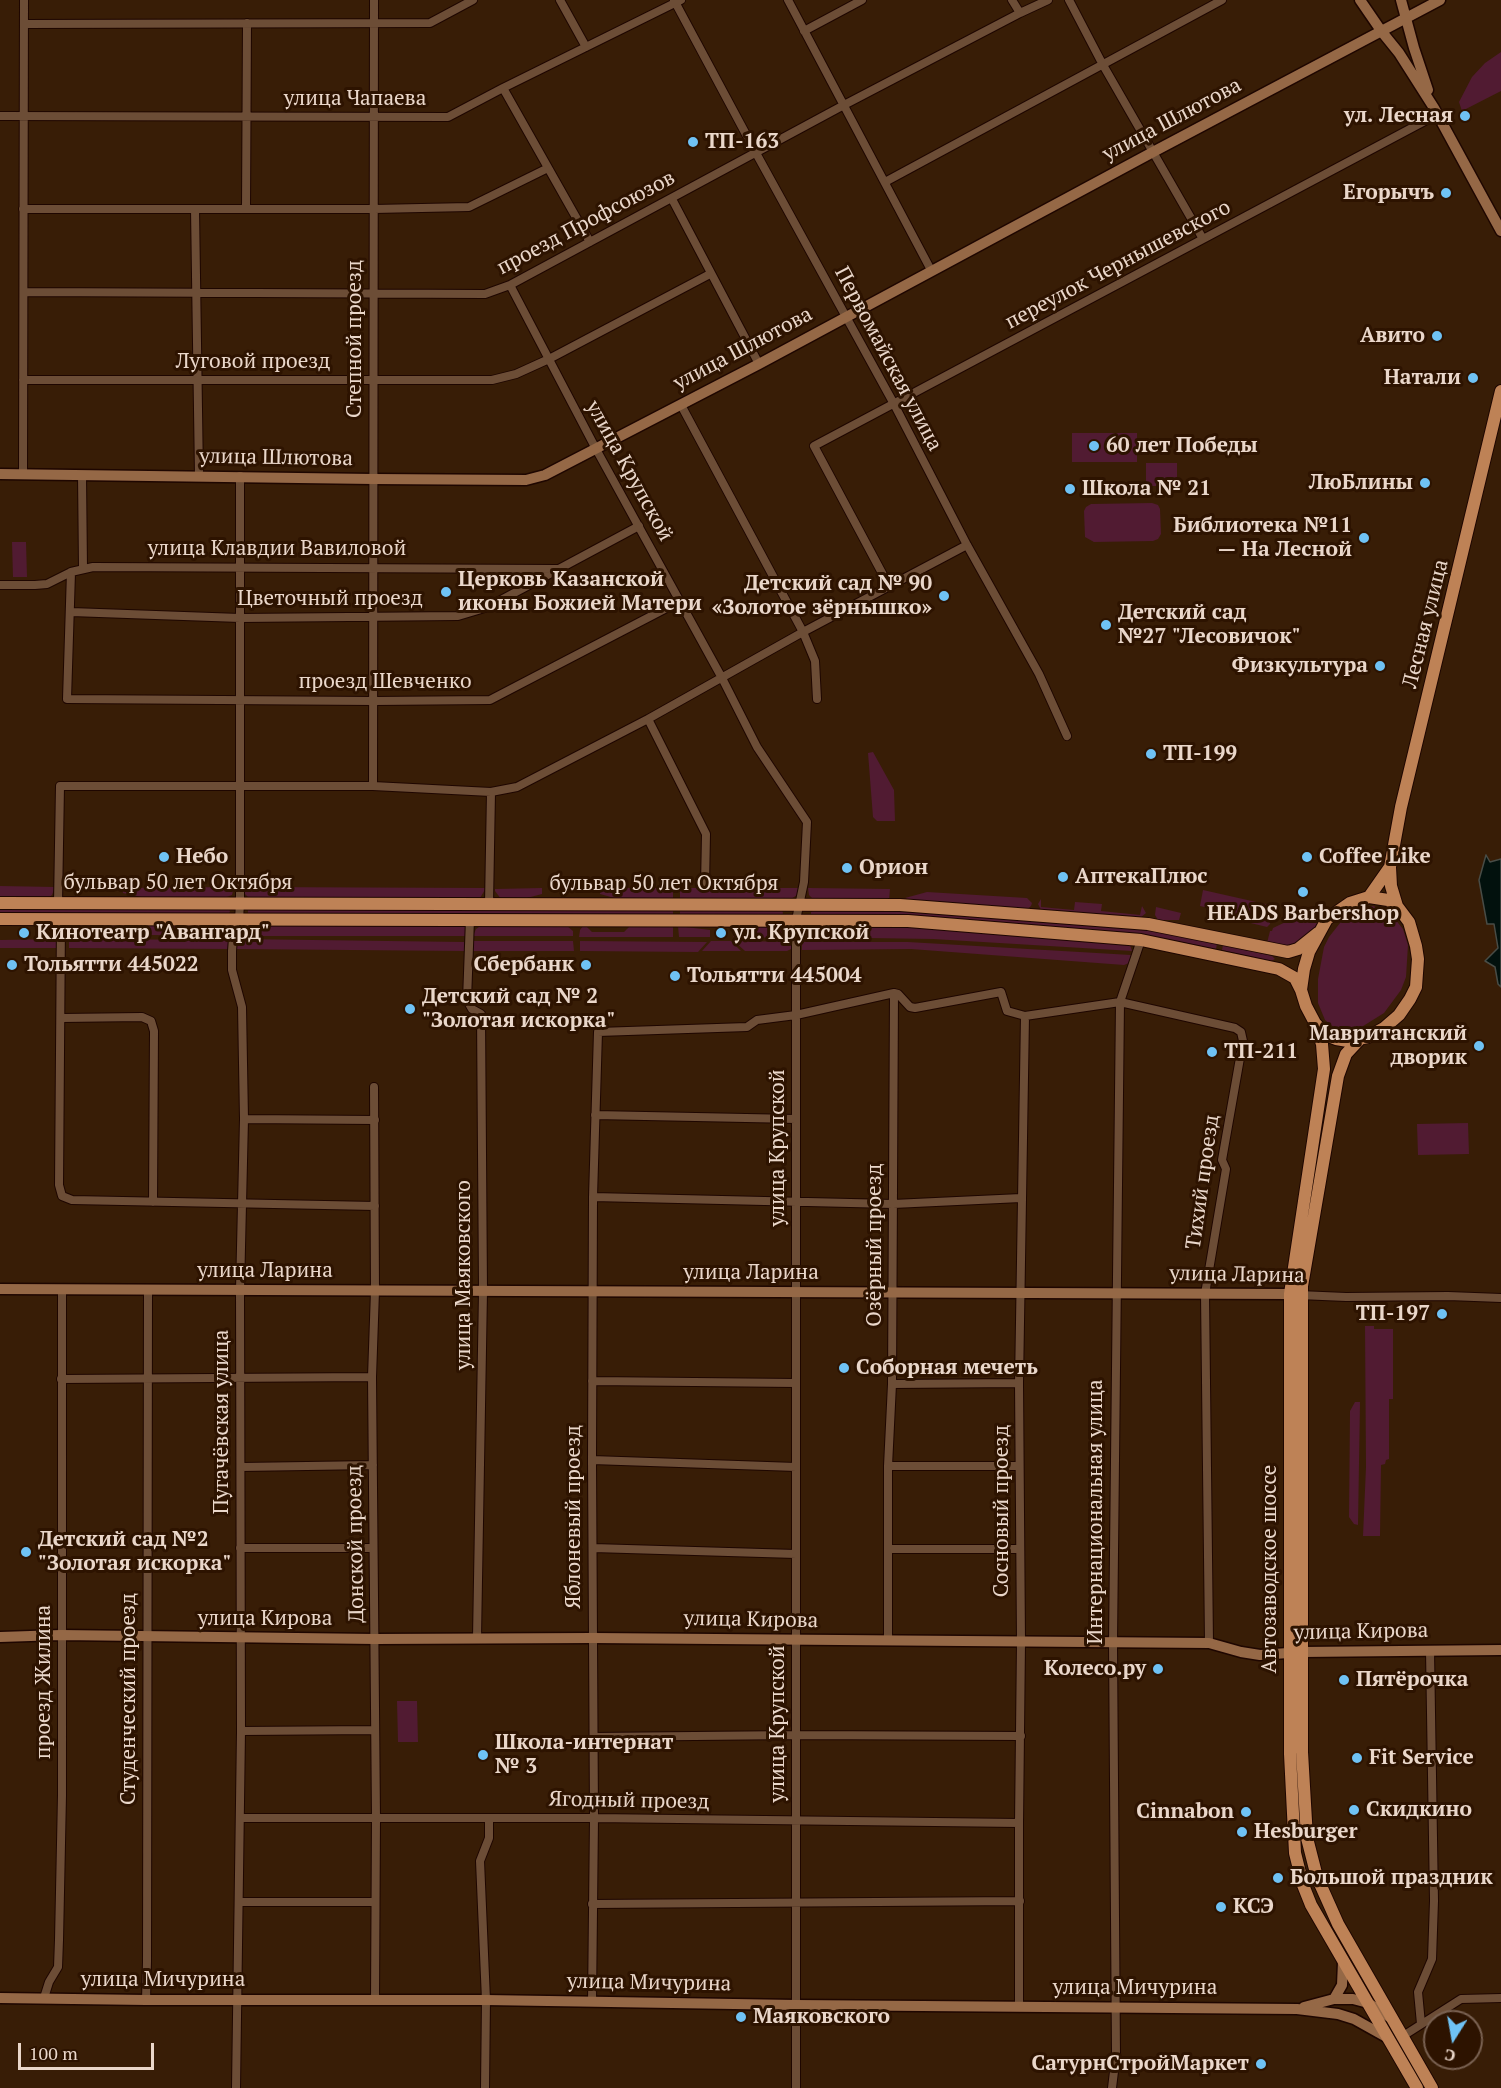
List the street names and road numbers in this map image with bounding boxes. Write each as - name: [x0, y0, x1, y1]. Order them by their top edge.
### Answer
- street label: улица Шлютова: [1098, 73, 1246, 167]
- street label: улица Чапаева: [284, 86, 426, 112]
- street label: проезд Профсоюзов: [493, 165, 679, 281]
- street label: переулок Чернышевского: [1001, 195, 1235, 335]
- street label: Степной проезд: [342, 260, 368, 418]
- street label: Первомайская улица: [829, 263, 947, 455]
- street label: улица Шлютова: [669, 302, 817, 396]
- street label: Луговой проезд: [176, 349, 330, 375]
- street label: улица Крупской: [580, 396, 678, 546]
- street label: улица Шлютова: [199, 444, 353, 472]
- street label: улица Клавдии Вавиловой: [148, 536, 406, 562]
- street label: Лесная улица: [1398, 557, 1454, 691]
- street label: Цветочный проезд: [237, 586, 423, 612]
- street label: проезд Шевченко: [298, 669, 472, 695]
- street label: бульвар 50 лет Октября: [63, 870, 293, 896]
- street label: бульвар 50 лет Октября: [549, 871, 779, 897]
- street label: улица Крупской: [765, 1070, 791, 1226]
- street label: Тихий проезд: [1181, 1113, 1225, 1251]
- street label: Озёрный проезд: [862, 1163, 888, 1327]
- street label: улица Маяковского: [451, 1180, 477, 1370]
- street label: улица Ларина: [197, 1258, 333, 1284]
- street label: улица Ларина: [683, 1260, 819, 1286]
- street label: улица Ларина: [1169, 1261, 1305, 1289]
- street label: Пугачёвская улица: [209, 1330, 235, 1514]
- street label: Интернациональная улица: [1083, 1379, 1109, 1645]
- street label: Яблоневый проезд: [561, 1425, 587, 1609]
- street label: Сосновый проезд: [989, 1425, 1015, 1597]
- street label: Донской проезд: [342, 1465, 370, 1623]
- street label: Автозаводское шоссе: [1257, 1465, 1283, 1673]
- street label: Студенческий проезд: [116, 1593, 142, 1805]
- street label: проезд Жилина: [31, 1605, 57, 1759]
- street label: улица Кирова: [198, 1606, 332, 1632]
- street label: улица Кирова: [683, 1606, 819, 1634]
- street label: улица Кирова: [1293, 1618, 1429, 1646]
- street label: улица Крупской: [765, 1646, 791, 1802]
- street label: Ягодный проезд: [548, 1787, 710, 1815]
- street label: улица Мичурина: [81, 1967, 245, 1993]
- street label: улица Мичурина: [567, 1969, 731, 1997]
- street label: улица Мичурина: [1053, 1975, 1217, 2001]

